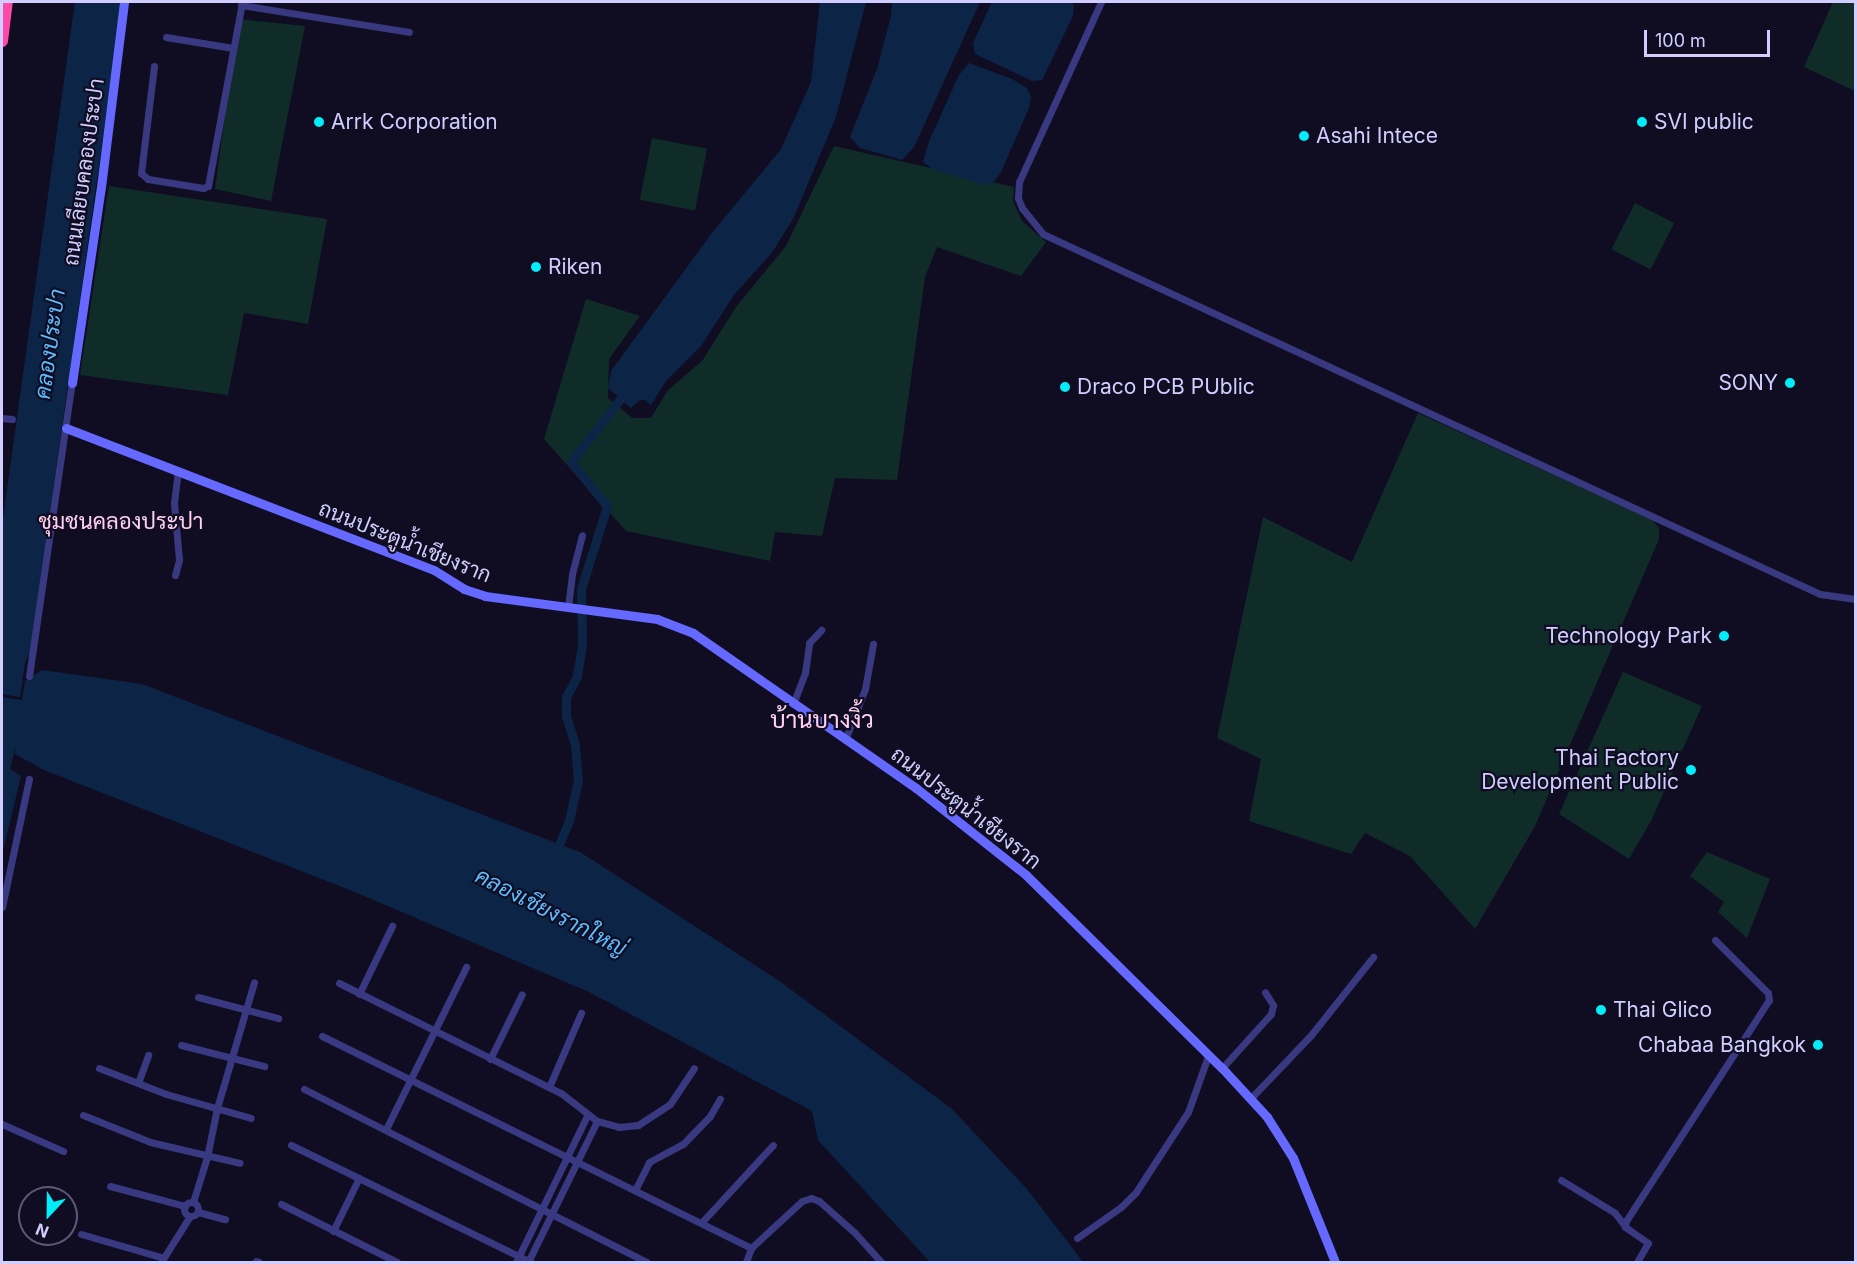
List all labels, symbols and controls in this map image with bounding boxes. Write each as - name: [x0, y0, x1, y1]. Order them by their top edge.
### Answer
- scale bar: [1647, 18, 1773, 56]
- text: 100 m: [1655, 30, 1706, 51]
- street label: ถนนเลียบคลองประปา: [58, 77, 110, 267]
- place label: Arrk Corporation: [331, 109, 498, 135]
- place label: SVI public: [1654, 109, 1754, 135]
- marker: Arrk Corporation: [312, 115, 326, 129]
- marker: SVI public: [1635, 115, 1649, 129]
- place label: Asahi Intece: [1316, 123, 1438, 149]
- marker: Asahi Intece: [1297, 129, 1311, 143]
- place label: Riken: [548, 254, 602, 280]
- marker: Riken: [529, 260, 543, 274]
- water label: คลองประปา: [29, 287, 71, 401]
- place label: SONY: [1718, 370, 1778, 396]
- place label: Draco PCB PUblic: [1077, 374, 1255, 400]
- marker: SONY: [1783, 376, 1797, 390]
- marker: Draco PCB PUblic: [1058, 380, 1072, 394]
- street label: ถนนประตูน้ำเชียงราก: [315, 496, 495, 588]
- district label: ชุมชนคลองประปา: [39, 509, 203, 535]
- place label: Technology Park: [1545, 623, 1712, 649]
- marker: Technology Park: [1717, 629, 1731, 643]
- district label: บ้านบางงิ้ว: [770, 706, 874, 734]
- street label: ถนนประตูน้ำเชียงราก: [886, 742, 1046, 874]
- place label: Thai Factory Development Public: [1481, 745, 1679, 795]
- marker: Thai Factory Development Public: [1684, 763, 1698, 777]
- water label: คลองเชียงรากใหญ่: [471, 862, 631, 962]
- place label: Thai Glico: [1613, 997, 1712, 1023]
- marker: Thai Glico: [1594, 1003, 1608, 1017]
- place label: Chabaa Bangkok: [1638, 1032, 1806, 1058]
- marker: Chabaa Bangkok: [1811, 1038, 1825, 1052]
- north arrow: [18, 1186, 78, 1246]
- text: N: [33, 1219, 51, 1242]

